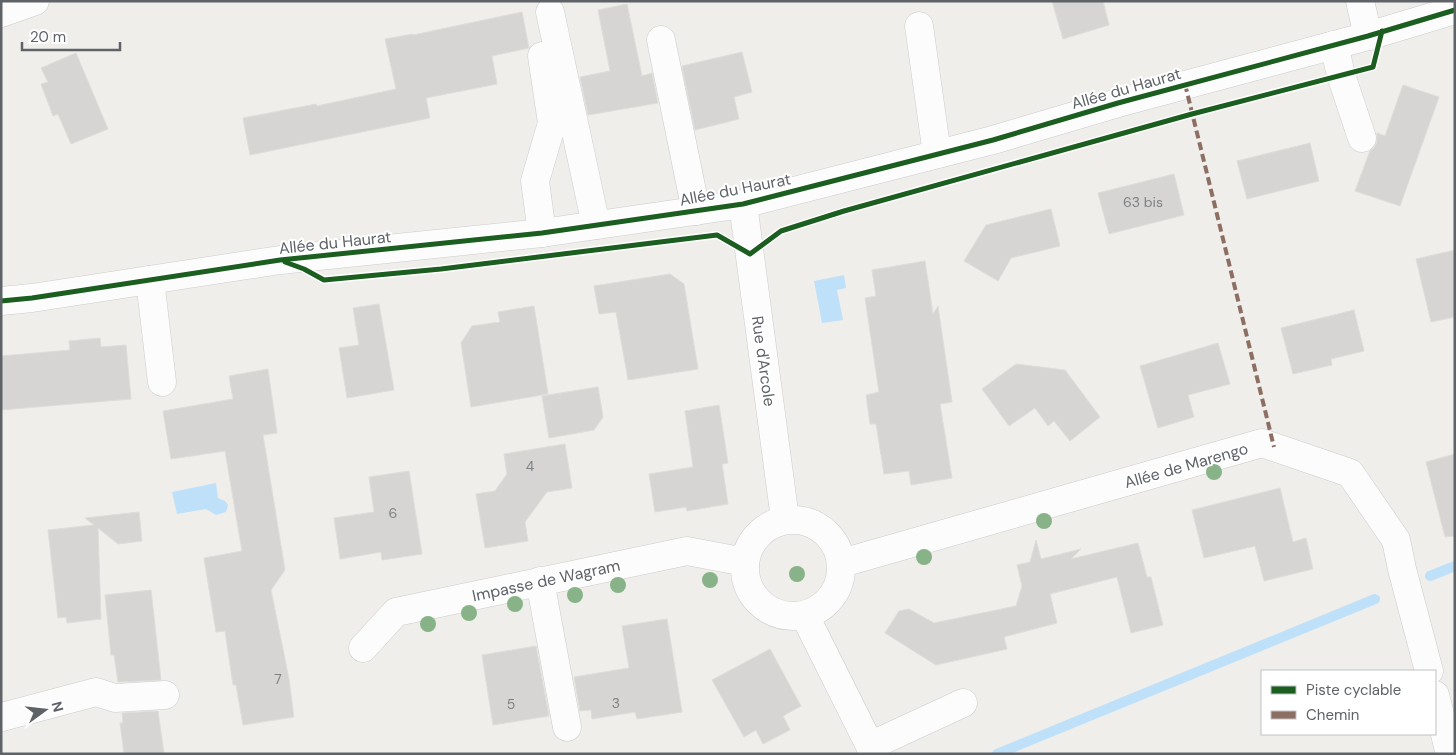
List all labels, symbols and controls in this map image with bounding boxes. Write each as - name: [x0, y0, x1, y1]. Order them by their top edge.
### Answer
- scale bar: [22, 20, 120, 52]
- text: 20 m: [30, 27, 66, 47]
- street label: Allée du Haurat: [1069, 63, 1183, 114]
- street label: Allée du Haurat: [678, 168, 793, 211]
- house number: 63 bis: [1123, 193, 1163, 211]
- street label: Allée du Haurat: [278, 226, 392, 259]
- street label: Rue d'Arcole: [747, 314, 780, 408]
- street label: Allée de Marengo: [1122, 438, 1250, 493]
- house number: 4: [526, 457, 535, 475]
- house number: 6: [389, 504, 397, 522]
- street label: Impasse de Wagram: [470, 555, 622, 606]
- house number: 7: [274, 670, 282, 688]
- legend: [1261, 670, 1436, 735]
- text: Piste cyclable: [1306, 680, 1401, 700]
- north arrow: [20, 685, 70, 735]
- house number: 3: [612, 694, 620, 712]
- house number: 5: [507, 695, 515, 713]
- text: N: [48, 699, 68, 714]
- text: Chemin: [1306, 705, 1359, 725]

